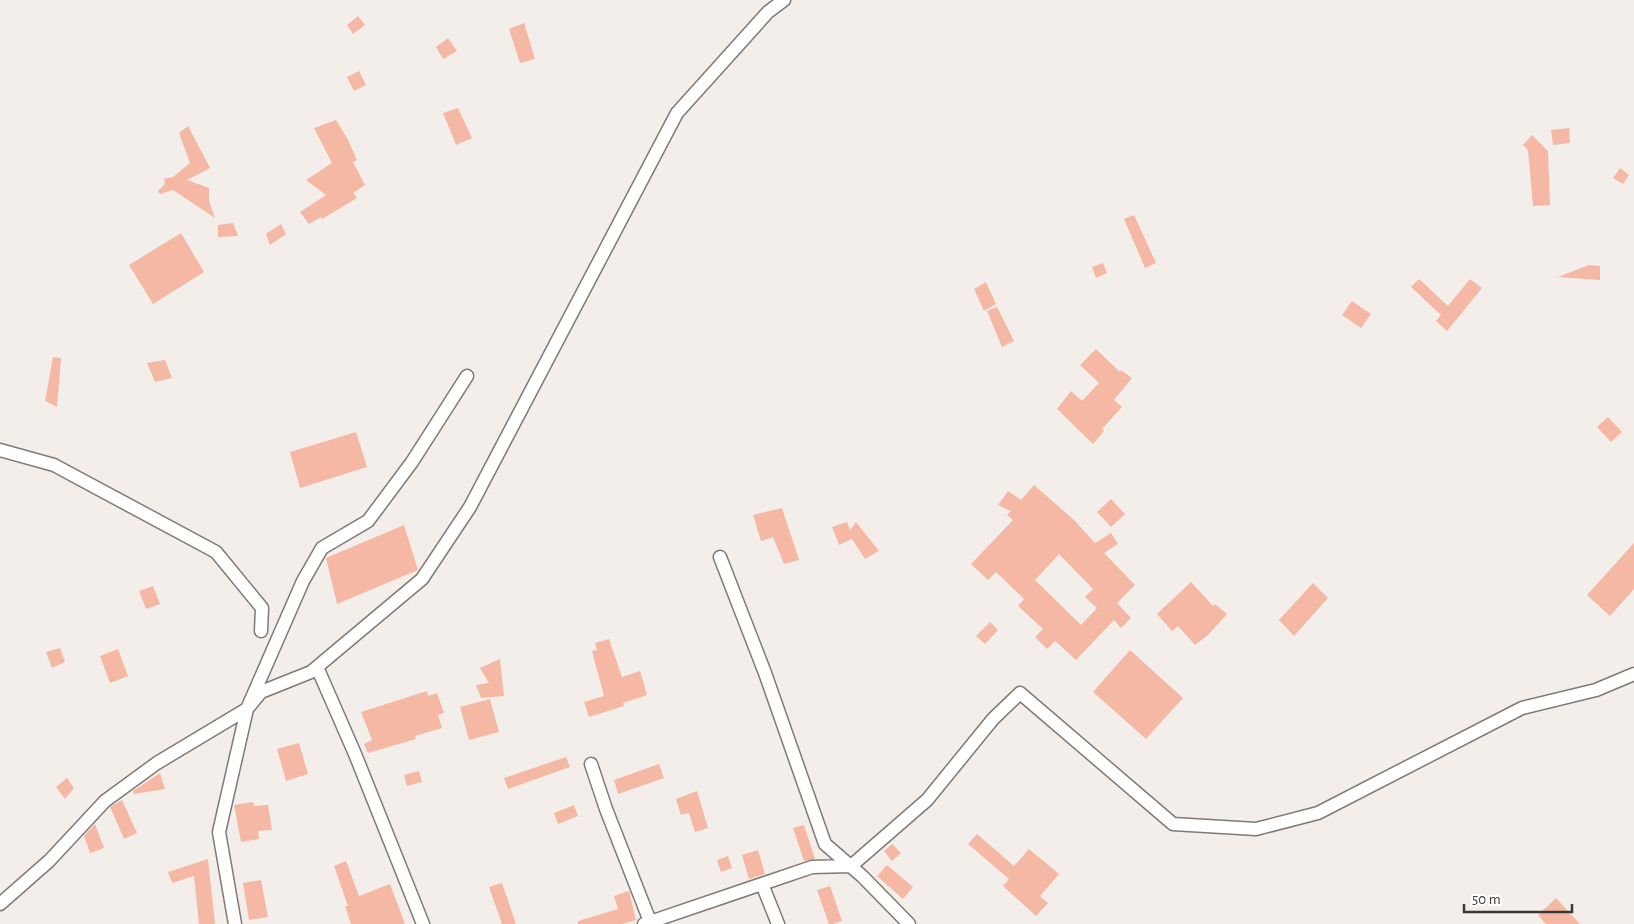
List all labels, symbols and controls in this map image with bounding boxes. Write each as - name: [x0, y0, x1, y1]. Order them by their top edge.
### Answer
- scale bar: [1464, 882, 1572, 914]
- text: 50 m: [1472, 892, 1501, 907]

